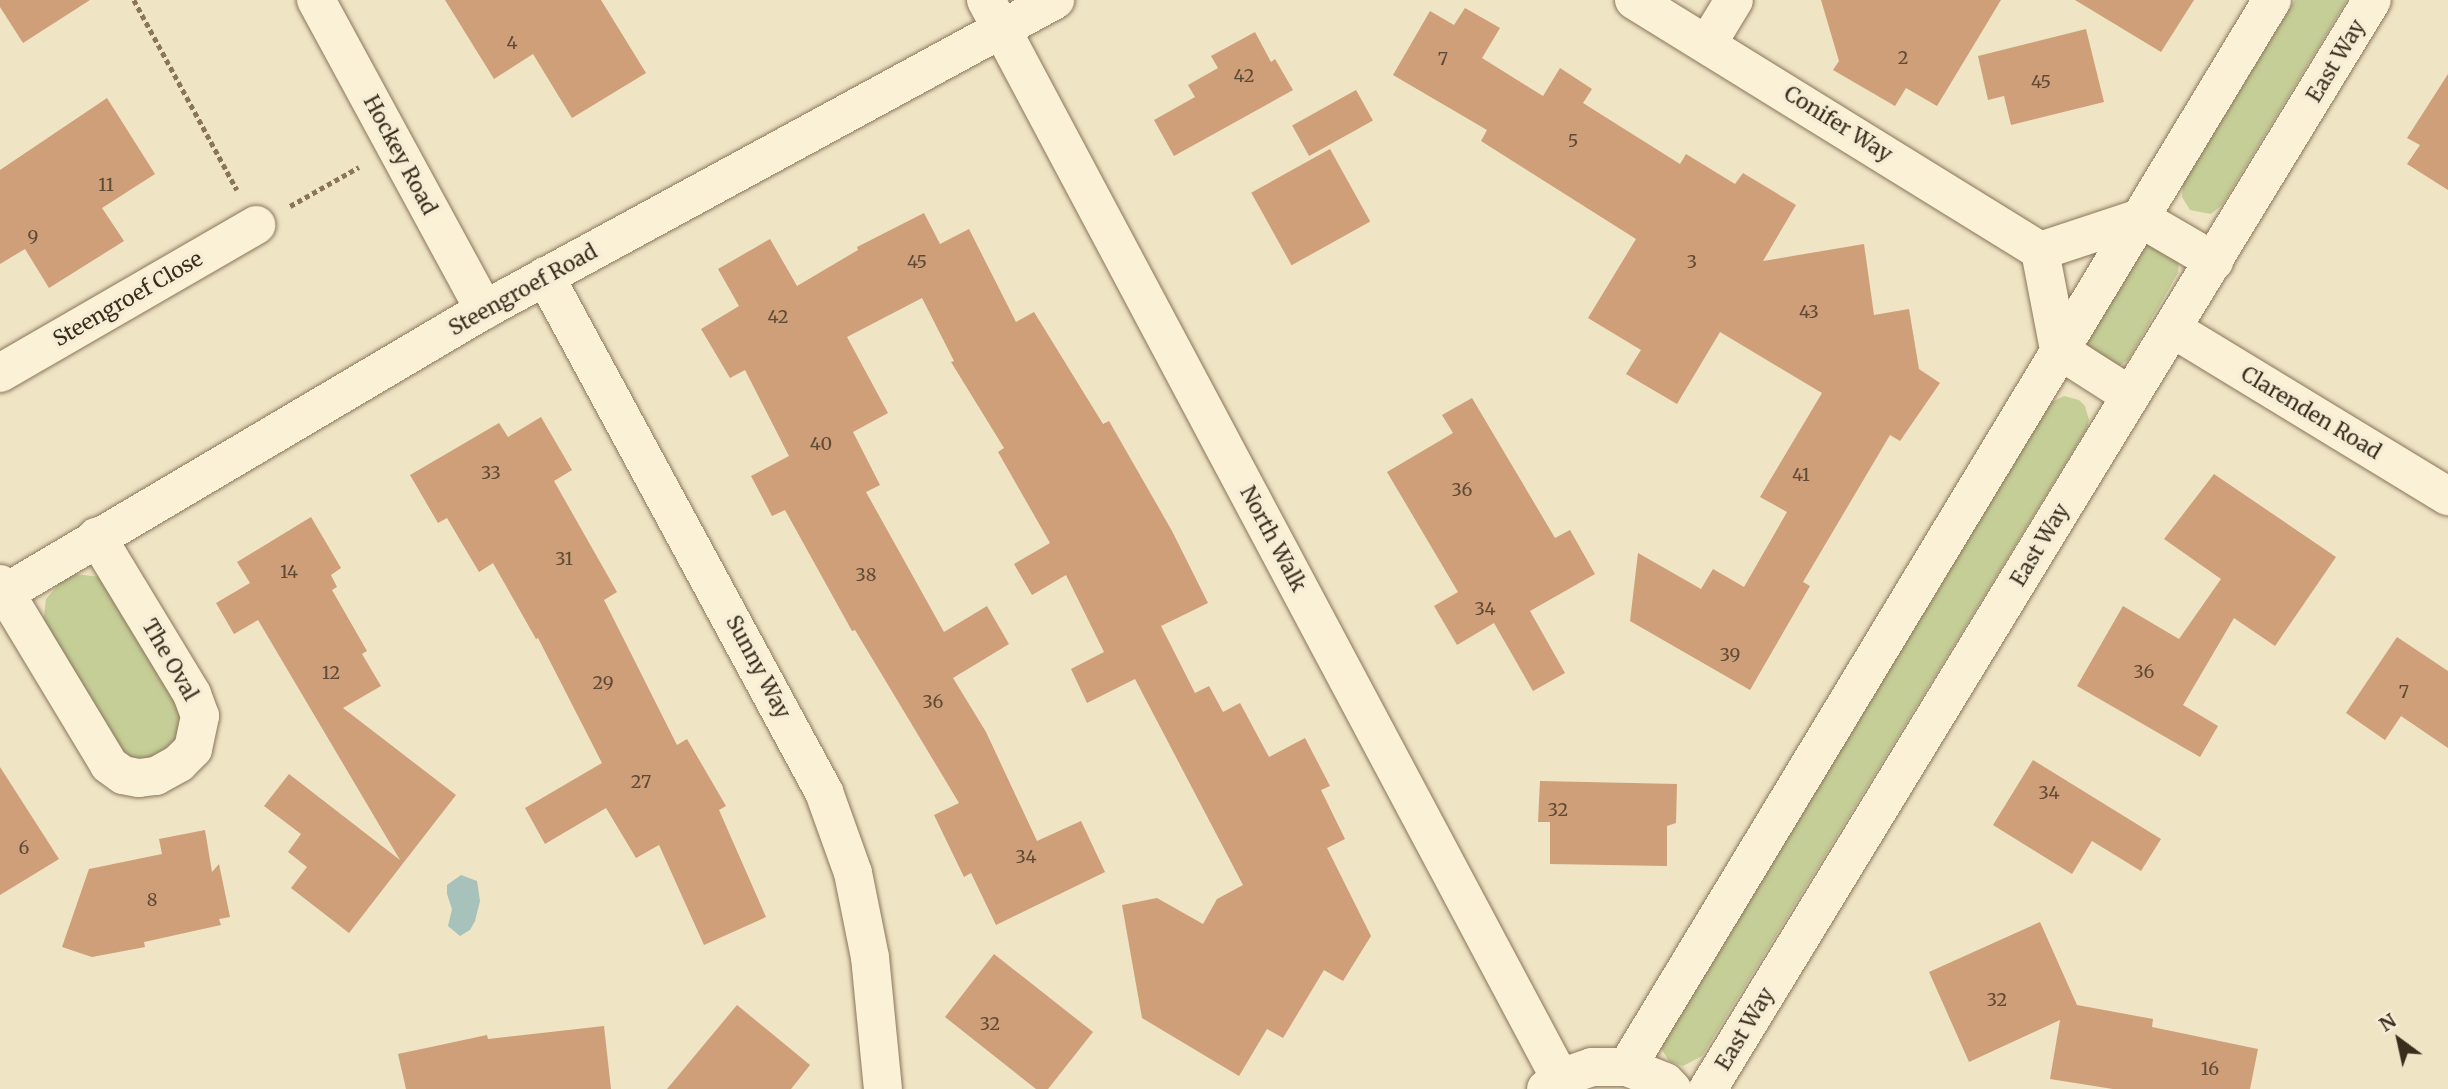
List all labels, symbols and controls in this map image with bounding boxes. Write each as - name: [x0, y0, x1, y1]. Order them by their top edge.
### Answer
- street label: East Way: [2302, 15, 2370, 107]
- house number: 4: [506, 32, 518, 54]
- house number: 2: [1898, 47, 1908, 69]
- house number: 7: [1438, 48, 1448, 70]
- house number: 42: [1234, 65, 1254, 87]
- house number: 45: [2031, 71, 2051, 93]
- street label: Conifer Way: [1779, 81, 1897, 167]
- street label: Hockey Road: [358, 91, 442, 219]
- house number: 5: [1568, 130, 1578, 152]
- house number: 11: [98, 174, 114, 196]
- house number: 9: [28, 226, 38, 248]
- street label: Steengroef Road: [444, 239, 602, 341]
- street label: Steengroef Close: [49, 246, 207, 352]
- house number: 45: [907, 251, 927, 273]
- house number: 3: [1687, 251, 1697, 273]
- house number: 43: [1799, 301, 1819, 323]
- house number: 42: [768, 306, 788, 328]
- street label: Clarenden Road: [2236, 361, 2386, 465]
- house number: 40: [810, 433, 832, 455]
- house number: 33: [481, 462, 501, 484]
- house number: 41: [1792, 464, 1810, 486]
- house number: 36: [1452, 479, 1472, 501]
- street label: North Walk: [1235, 482, 1311, 596]
- street label: East Way: [2006, 499, 2074, 591]
- house number: 31: [555, 548, 573, 570]
- house number: 14: [280, 561, 298, 583]
- house number: 38: [856, 564, 876, 586]
- house number: 34: [1474, 598, 1496, 620]
- street label: Sunny Way: [720, 611, 796, 723]
- street label: The Oval: [137, 615, 203, 705]
- house number: 39: [1720, 644, 1740, 666]
- house number: 36: [2134, 661, 2154, 683]
- house number: 12: [322, 662, 340, 684]
- house number: 29: [592, 672, 614, 694]
- house number: 7: [2399, 681, 2409, 703]
- house number: 36: [923, 691, 943, 713]
- house number: 27: [631, 771, 651, 793]
- house number: 34: [2038, 782, 2060, 804]
- house number: 32: [1548, 799, 1568, 821]
- house number: 6: [19, 837, 29, 859]
- house number: 34: [1015, 846, 1037, 868]
- house number: 8: [147, 889, 157, 911]
- street label: East Way: [1711, 983, 1779, 1075]
- house number: 32: [1987, 989, 2007, 1011]
- north arrow: [2364, 1005, 2434, 1075]
- text: N: [2375, 1008, 2400, 1037]
- house number: 32: [980, 1013, 1000, 1035]
- house number: 16: [2201, 1058, 2219, 1080]

